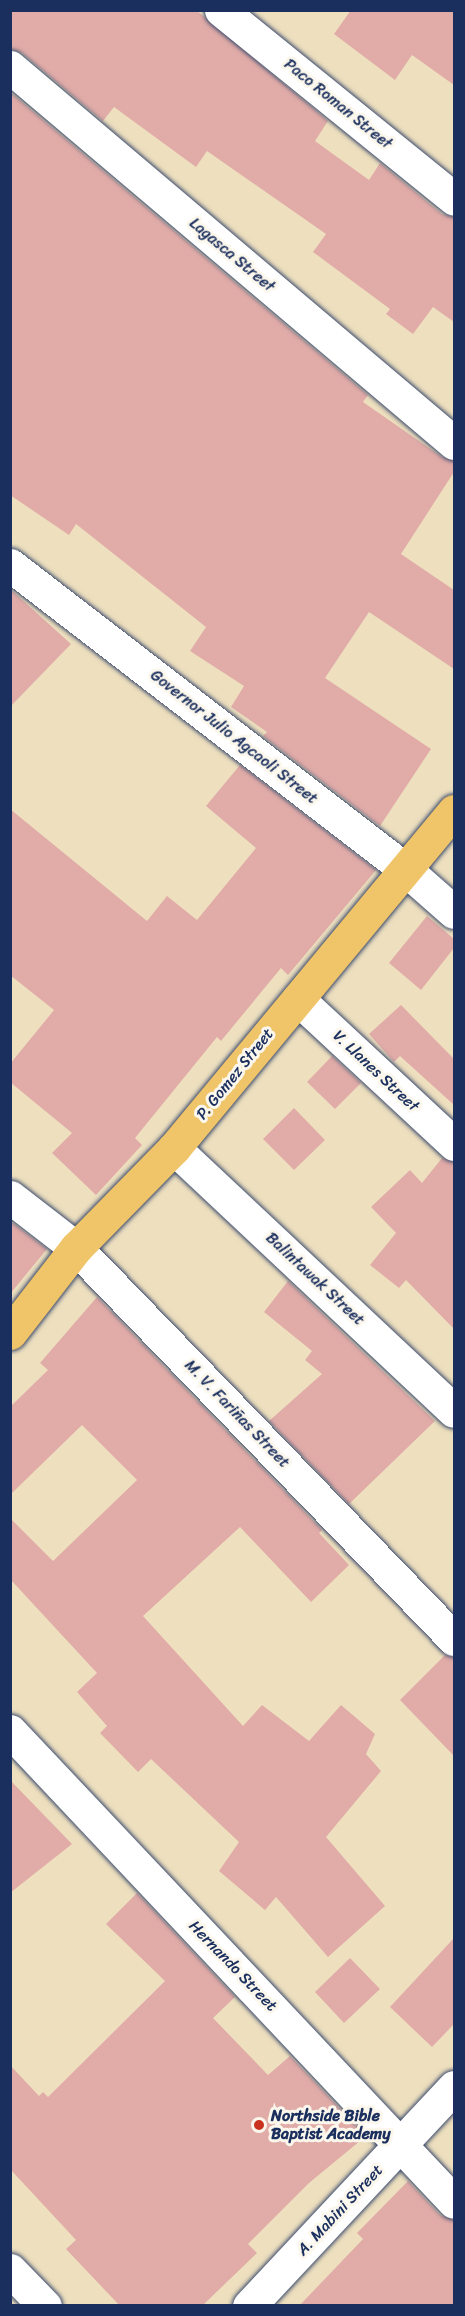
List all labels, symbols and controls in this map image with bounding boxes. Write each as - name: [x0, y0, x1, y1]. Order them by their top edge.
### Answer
- street label: Paco Roman Street: [279, 54, 397, 154]
- street label: Lagasca Street: [185, 214, 279, 296]
- street label: Governor Julio Agcaoli Street: [146, 666, 322, 808]
- street label: P. Gomez Street: [192, 1024, 278, 1124]
- street label: V. Llanes Street: [329, 1026, 423, 1116]
- street label: Balintawak Street: [261, 1228, 369, 1330]
- street label: M. V. Fariñas Street: [181, 1356, 293, 1472]
- street label: Hernando Street: [185, 1917, 281, 2015]
- place label: Northside Bible Baptist Academy: [271, 2106, 390, 2144]
- marker: Northside Bible Baptist Academy: [252, 2118, 266, 2132]
- street label: A. Mabini Street: [293, 2160, 387, 2260]

